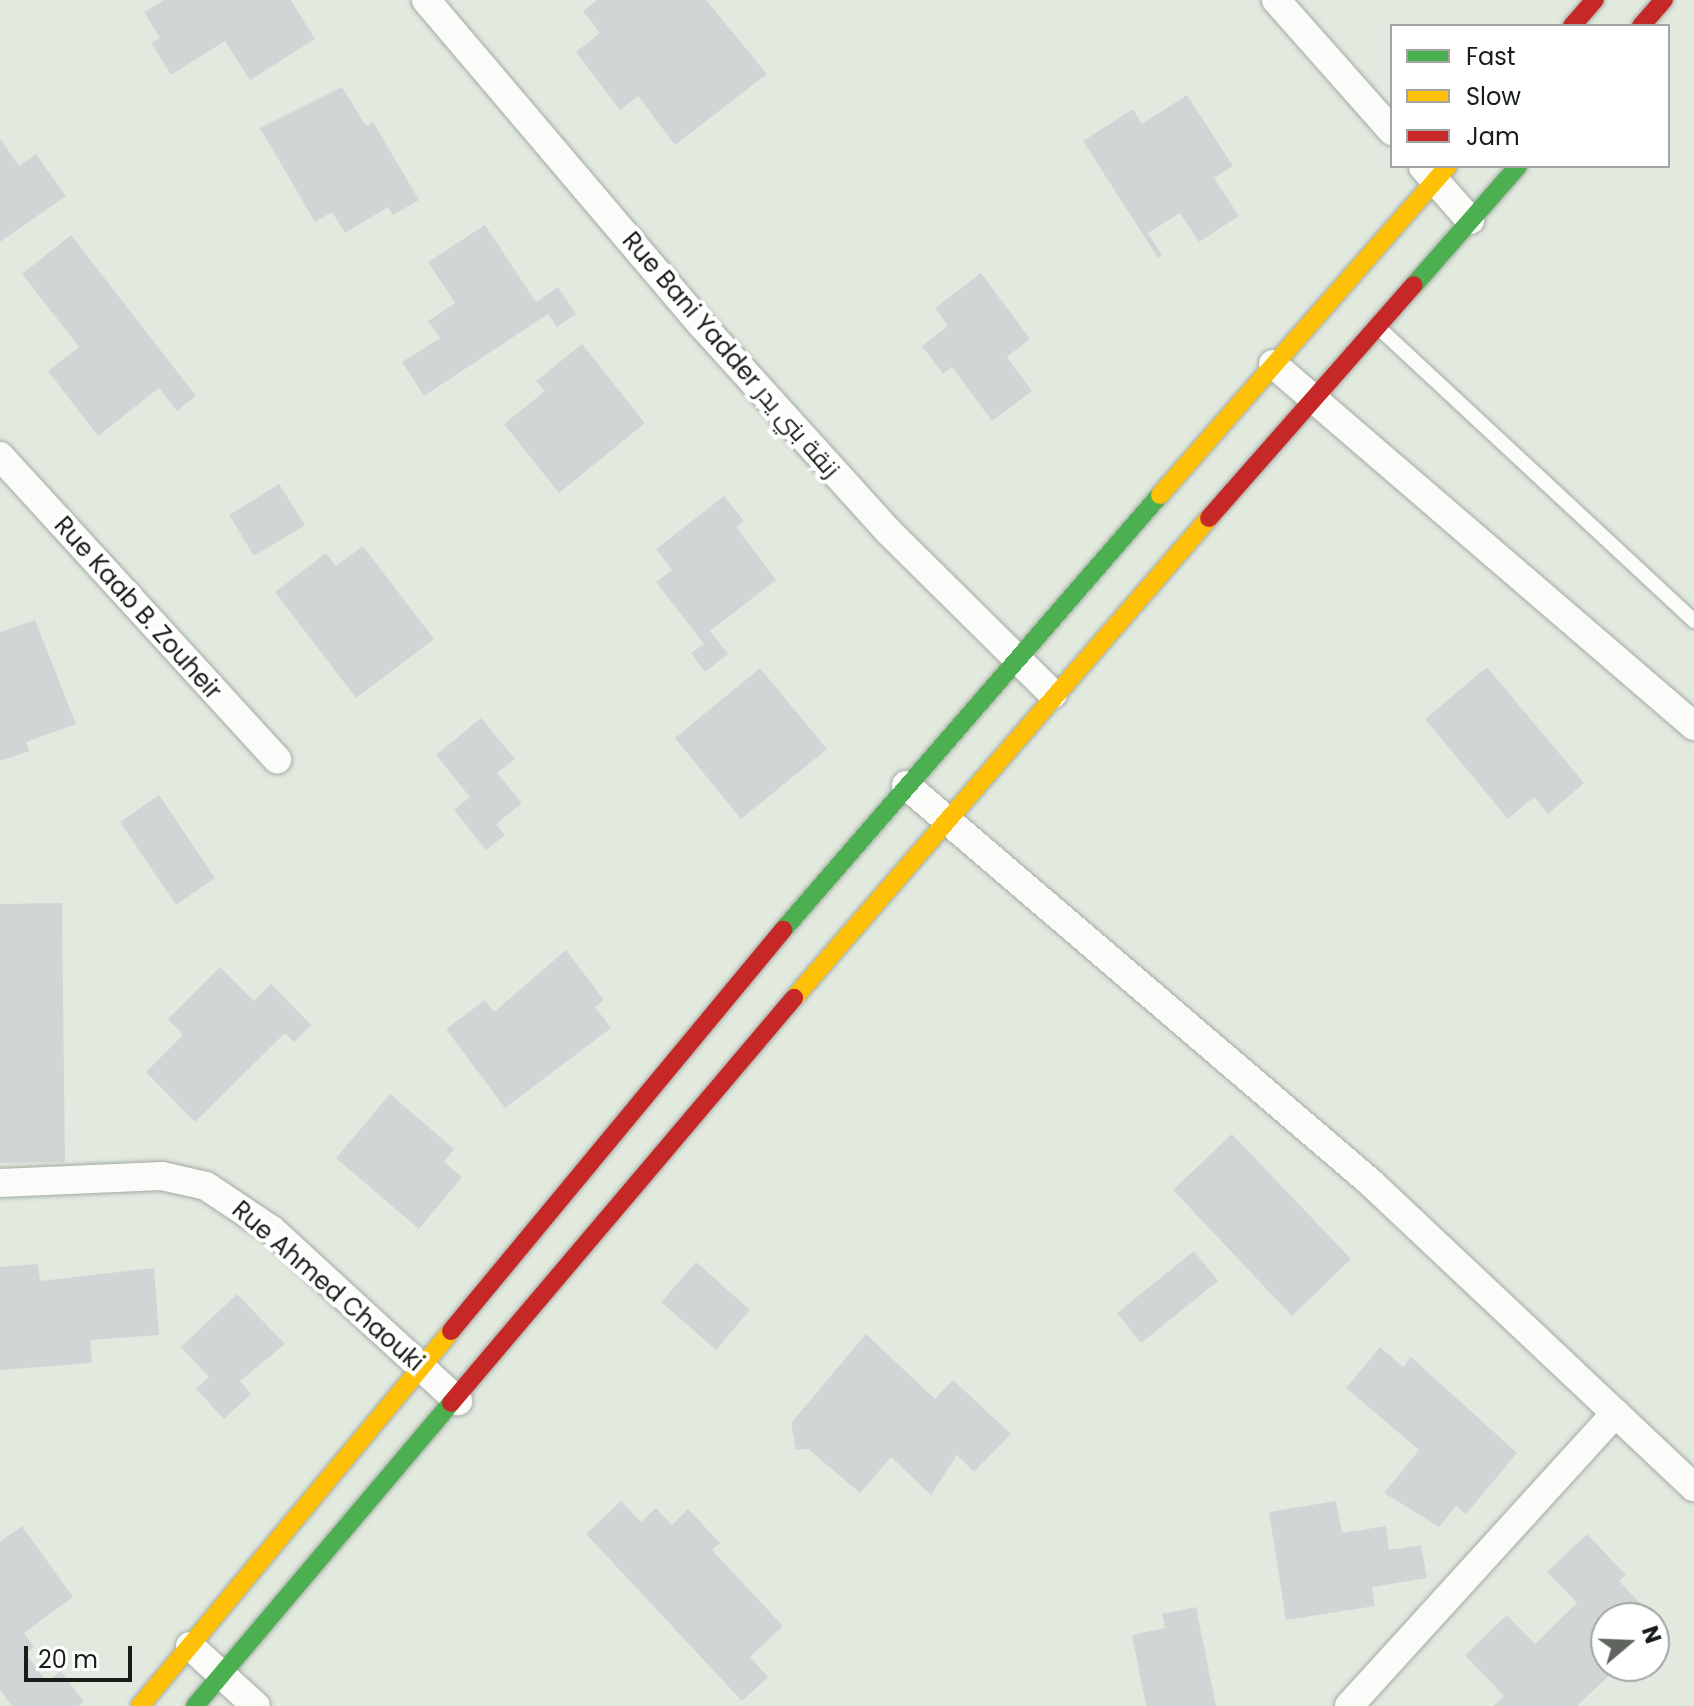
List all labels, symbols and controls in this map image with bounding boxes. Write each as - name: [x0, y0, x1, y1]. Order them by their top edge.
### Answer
- legend: [1390, 24, 1670, 168]
- text: Fast: [1466, 40, 1516, 73]
- text: Slow: [1466, 80, 1521, 113]
- text: Jam: [1466, 120, 1520, 153]
- street label: Rue Bani Yadder زنقة بني يدر: [616, 226, 846, 484]
- street label: Rue Kaab B. Zouheir: [48, 511, 228, 705]
- street label: Rue Ahmed Chaouki: [226, 1195, 430, 1377]
- north arrow: [1590, 1602, 1670, 1682]
- text: N: [1634, 1622, 1669, 1648]
- scale bar: [28, 1630, 136, 1680]
- text: 20 m: [38, 1643, 98, 1676]

